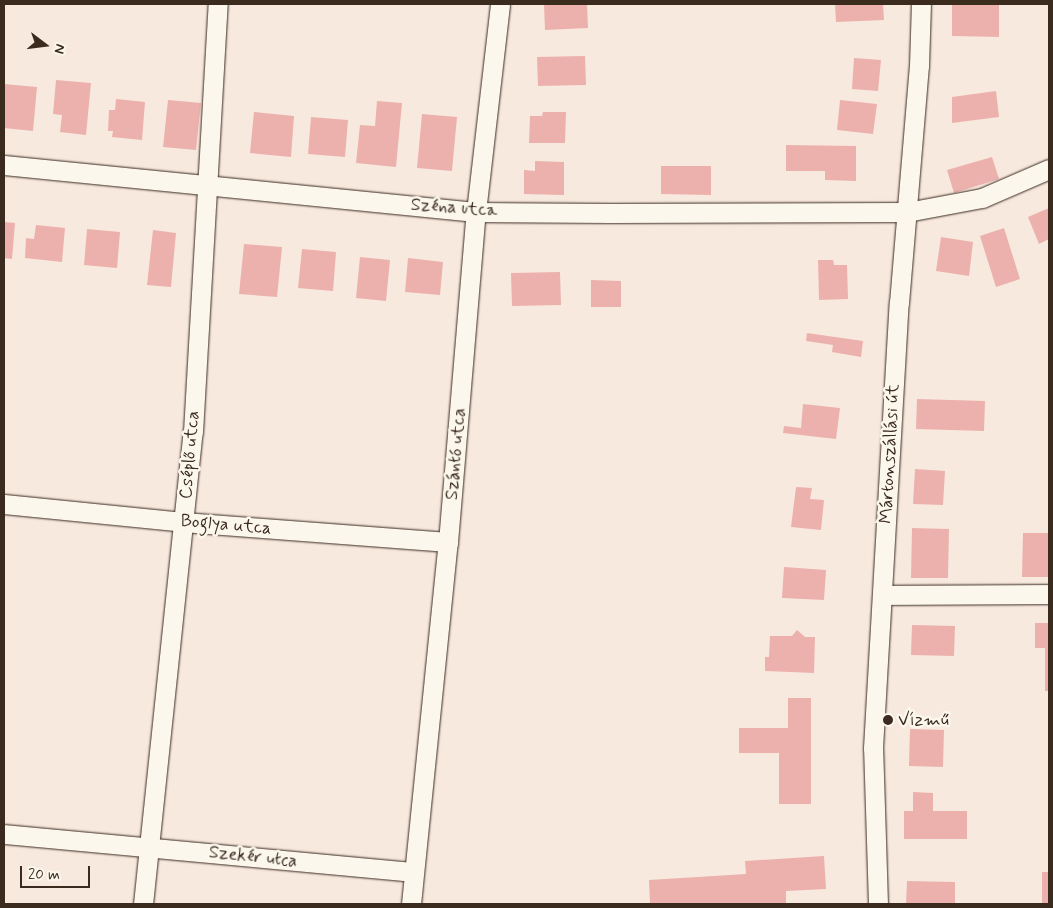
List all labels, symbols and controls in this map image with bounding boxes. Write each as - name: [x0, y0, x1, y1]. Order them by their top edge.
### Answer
- north arrow: [20, 20, 70, 70]
- text: N: [50, 42, 69, 56]
- street label: Széna utca: [410, 194, 498, 222]
- street label: Mártonszállási út: [876, 384, 904, 524]
- street label: Szántó utca: [441, 407, 471, 501]
- street label: Cséplő utca: [175, 410, 205, 500]
- street label: Boglya utca: [181, 510, 271, 540]
- place label: Vízmű: [898, 709, 949, 731]
- marker: Vízmű: [882, 714, 894, 726]
- street label: Szekér utca: [205, 841, 301, 873]
- scale bar: [22, 856, 92, 888]
- text: 20 m: [28, 865, 60, 885]

